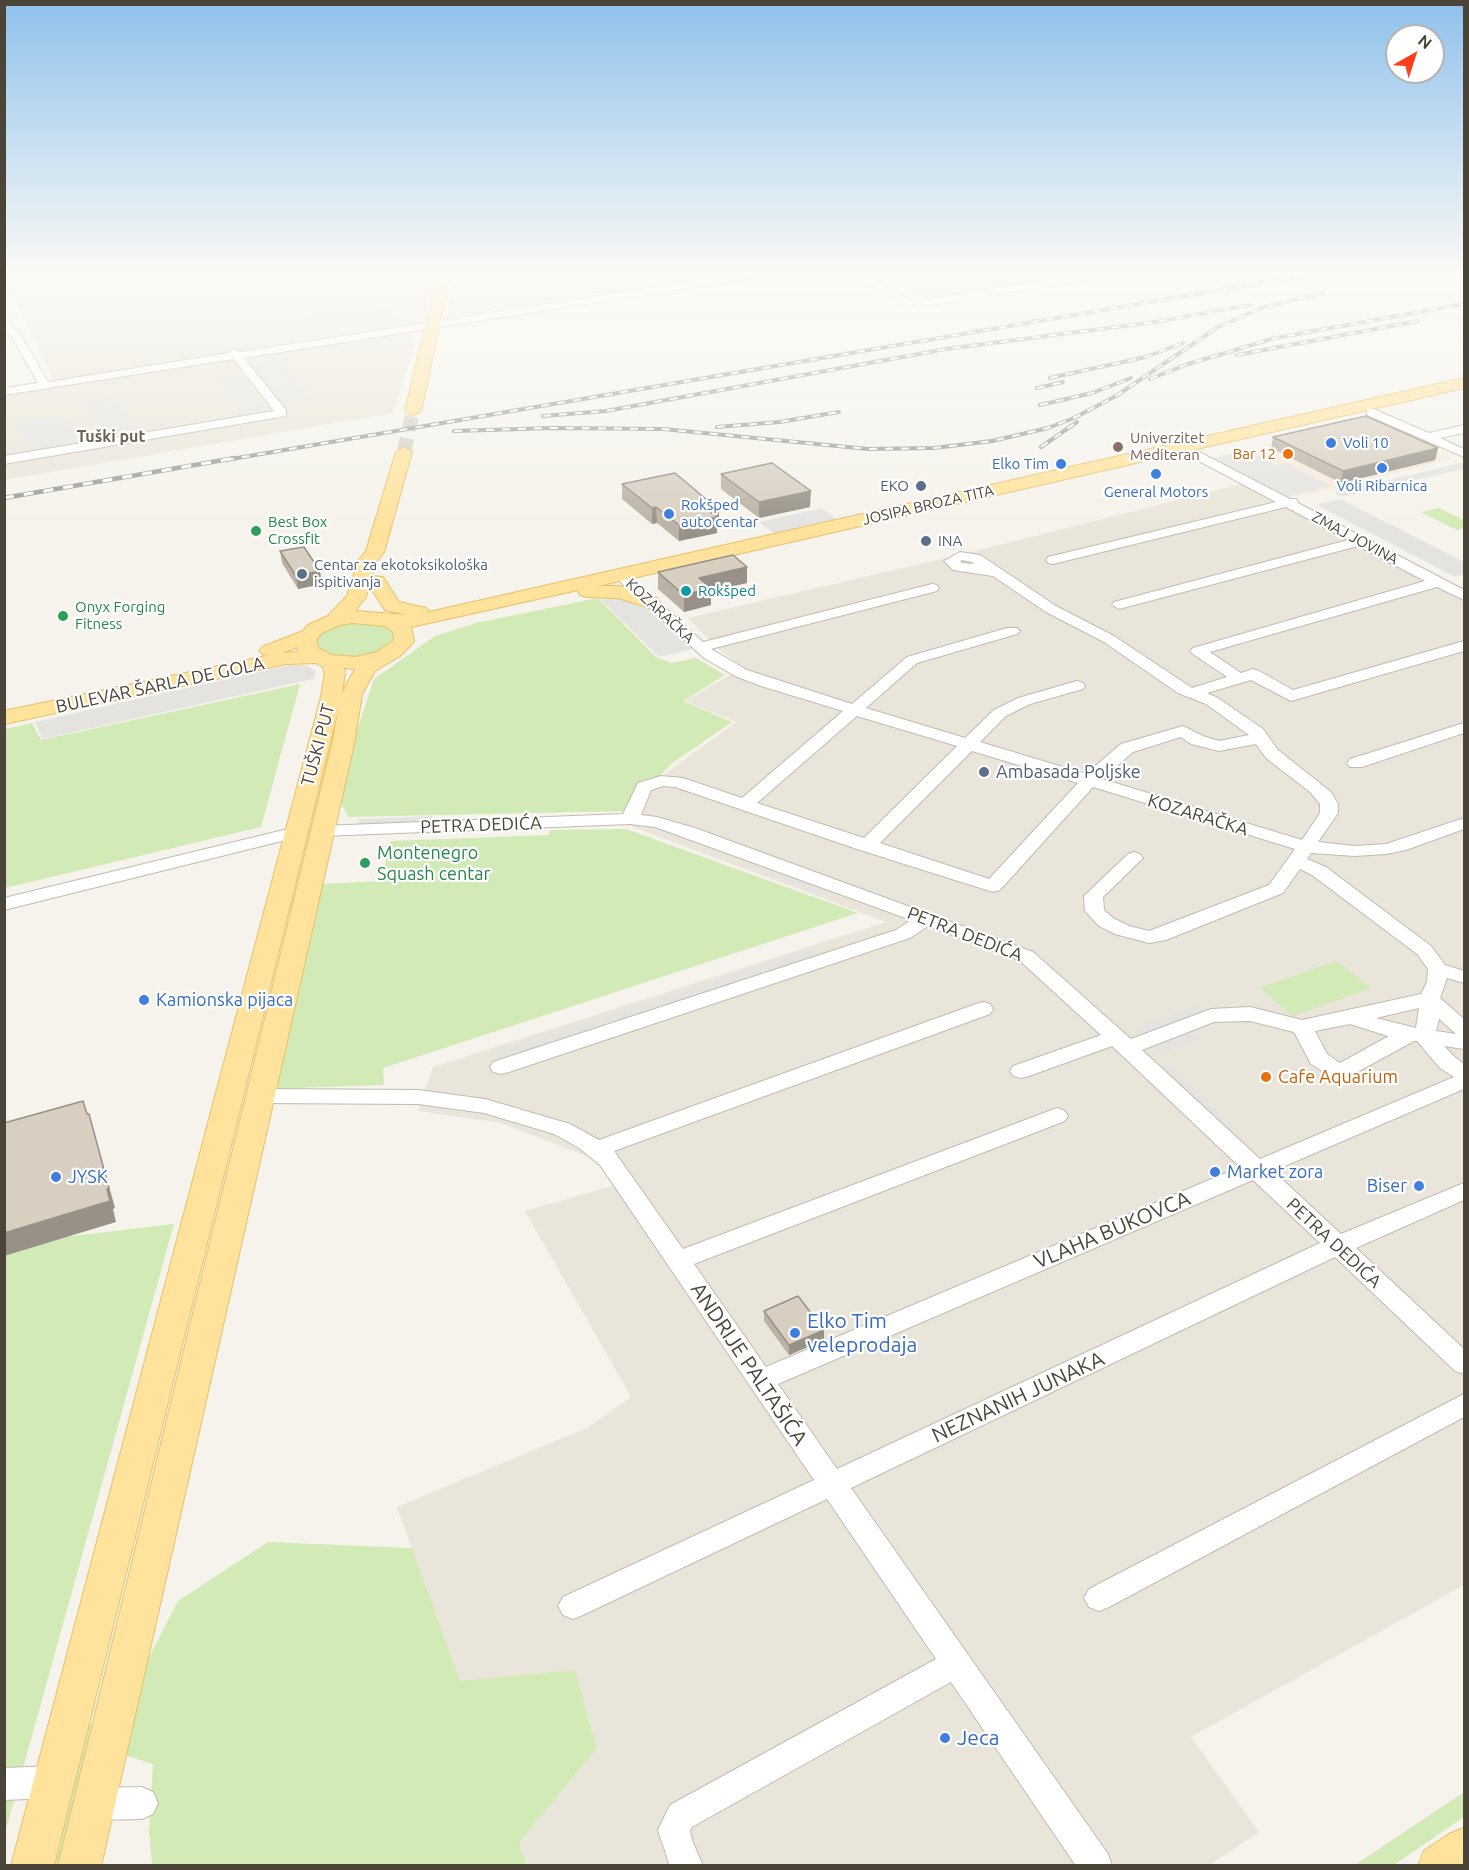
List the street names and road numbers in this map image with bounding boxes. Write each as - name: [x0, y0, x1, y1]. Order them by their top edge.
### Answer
- street label: JOSIPA BROZA TITA: [861, 481, 995, 529]
- street label: ZMAJ JOVINA: [1309, 508, 1401, 568]
- street label: KOZARAČKA: [622, 575, 698, 647]
- street label: BULEVAR ŠARLA DE GOLA: [54, 652, 266, 718]
- street label: TUŠKI PUT: [297, 701, 339, 789]
- street label: KOZARAČKA: [1145, 789, 1251, 841]
- street label: PETRA DEDIĆA: [420, 812, 542, 838]
- street label: PETRA DEDIĆA: [904, 902, 1026, 966]
- street label: VLAHA BUKOVCA: [1030, 1186, 1194, 1274]
- street label: PETRA DEDIĆA: [1282, 1194, 1386, 1292]
- street label: ANDRIJE PALTAŠIĆA: [685, 1278, 813, 1450]
- street label: NEZNANIH JUNAKA: [928, 1346, 1108, 1448]

